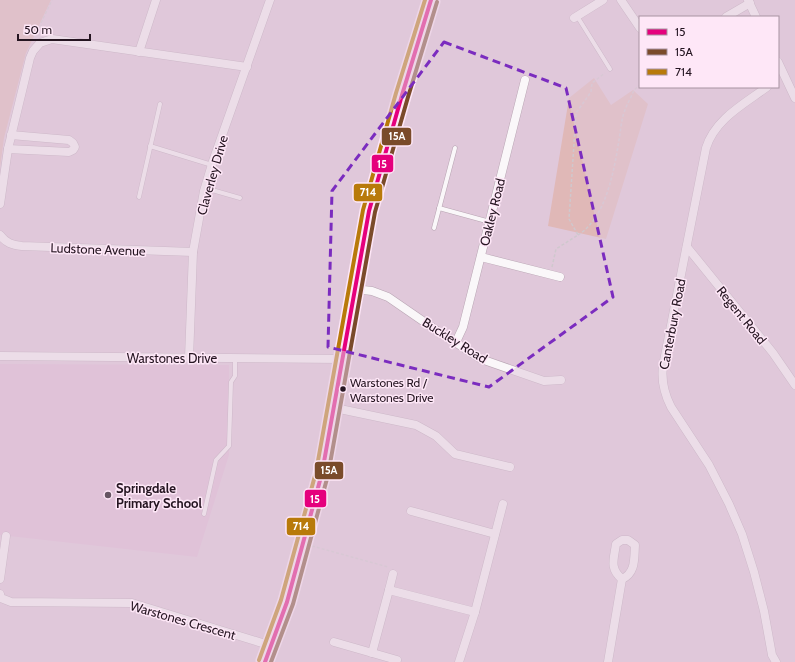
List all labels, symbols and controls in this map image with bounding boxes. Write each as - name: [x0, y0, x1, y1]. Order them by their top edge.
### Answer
- scale bar: [18, 16, 90, 42]
- legend: [639, 16, 779, 88]
- text: 50 m: [24, 22, 52, 37]
- text: 15: [675, 24, 685, 39]
- text: 15A: [675, 44, 693, 59]
- text: 714: [675, 64, 692, 79]
- line badge: 15A: [381, 127, 412, 146]
- text: 15A: [389, 129, 406, 143]
- street label: Claverley Drive: [193, 133, 231, 217]
- line badge: 15: [371, 154, 394, 173]
- text: 15: [377, 157, 387, 171]
- street label: Oakley Road: [476, 176, 508, 248]
- line badge: 714: [353, 183, 383, 202]
- text: 714: [360, 185, 376, 199]
- street label: Ludstone Avenue: [50, 239, 146, 259]
- street label: Canterbury Road: [655, 277, 689, 371]
- street label: Regent Road: [714, 283, 770, 347]
- street label: Buckley Road: [420, 314, 490, 366]
- street label: Warstones Drive: [127, 350, 218, 366]
- place label: Warstones Rd / Warstones Drive: [350, 375, 433, 405]
- marker: Warstones Rd / Warstones Drive: [338, 384, 348, 394]
- line badge: 15A: [314, 461, 344, 480]
- text: 15A: [321, 463, 338, 477]
- place label: Springdale Primary School: [116, 480, 202, 511]
- line badge: 15: [304, 489, 327, 508]
- marker: Springdale Primary School: [103, 490, 113, 500]
- text: 15: [310, 492, 320, 506]
- line badge: 714: [286, 517, 316, 536]
- text: 714: [293, 519, 309, 533]
- street label: Warstones Crescent: [128, 597, 238, 643]

